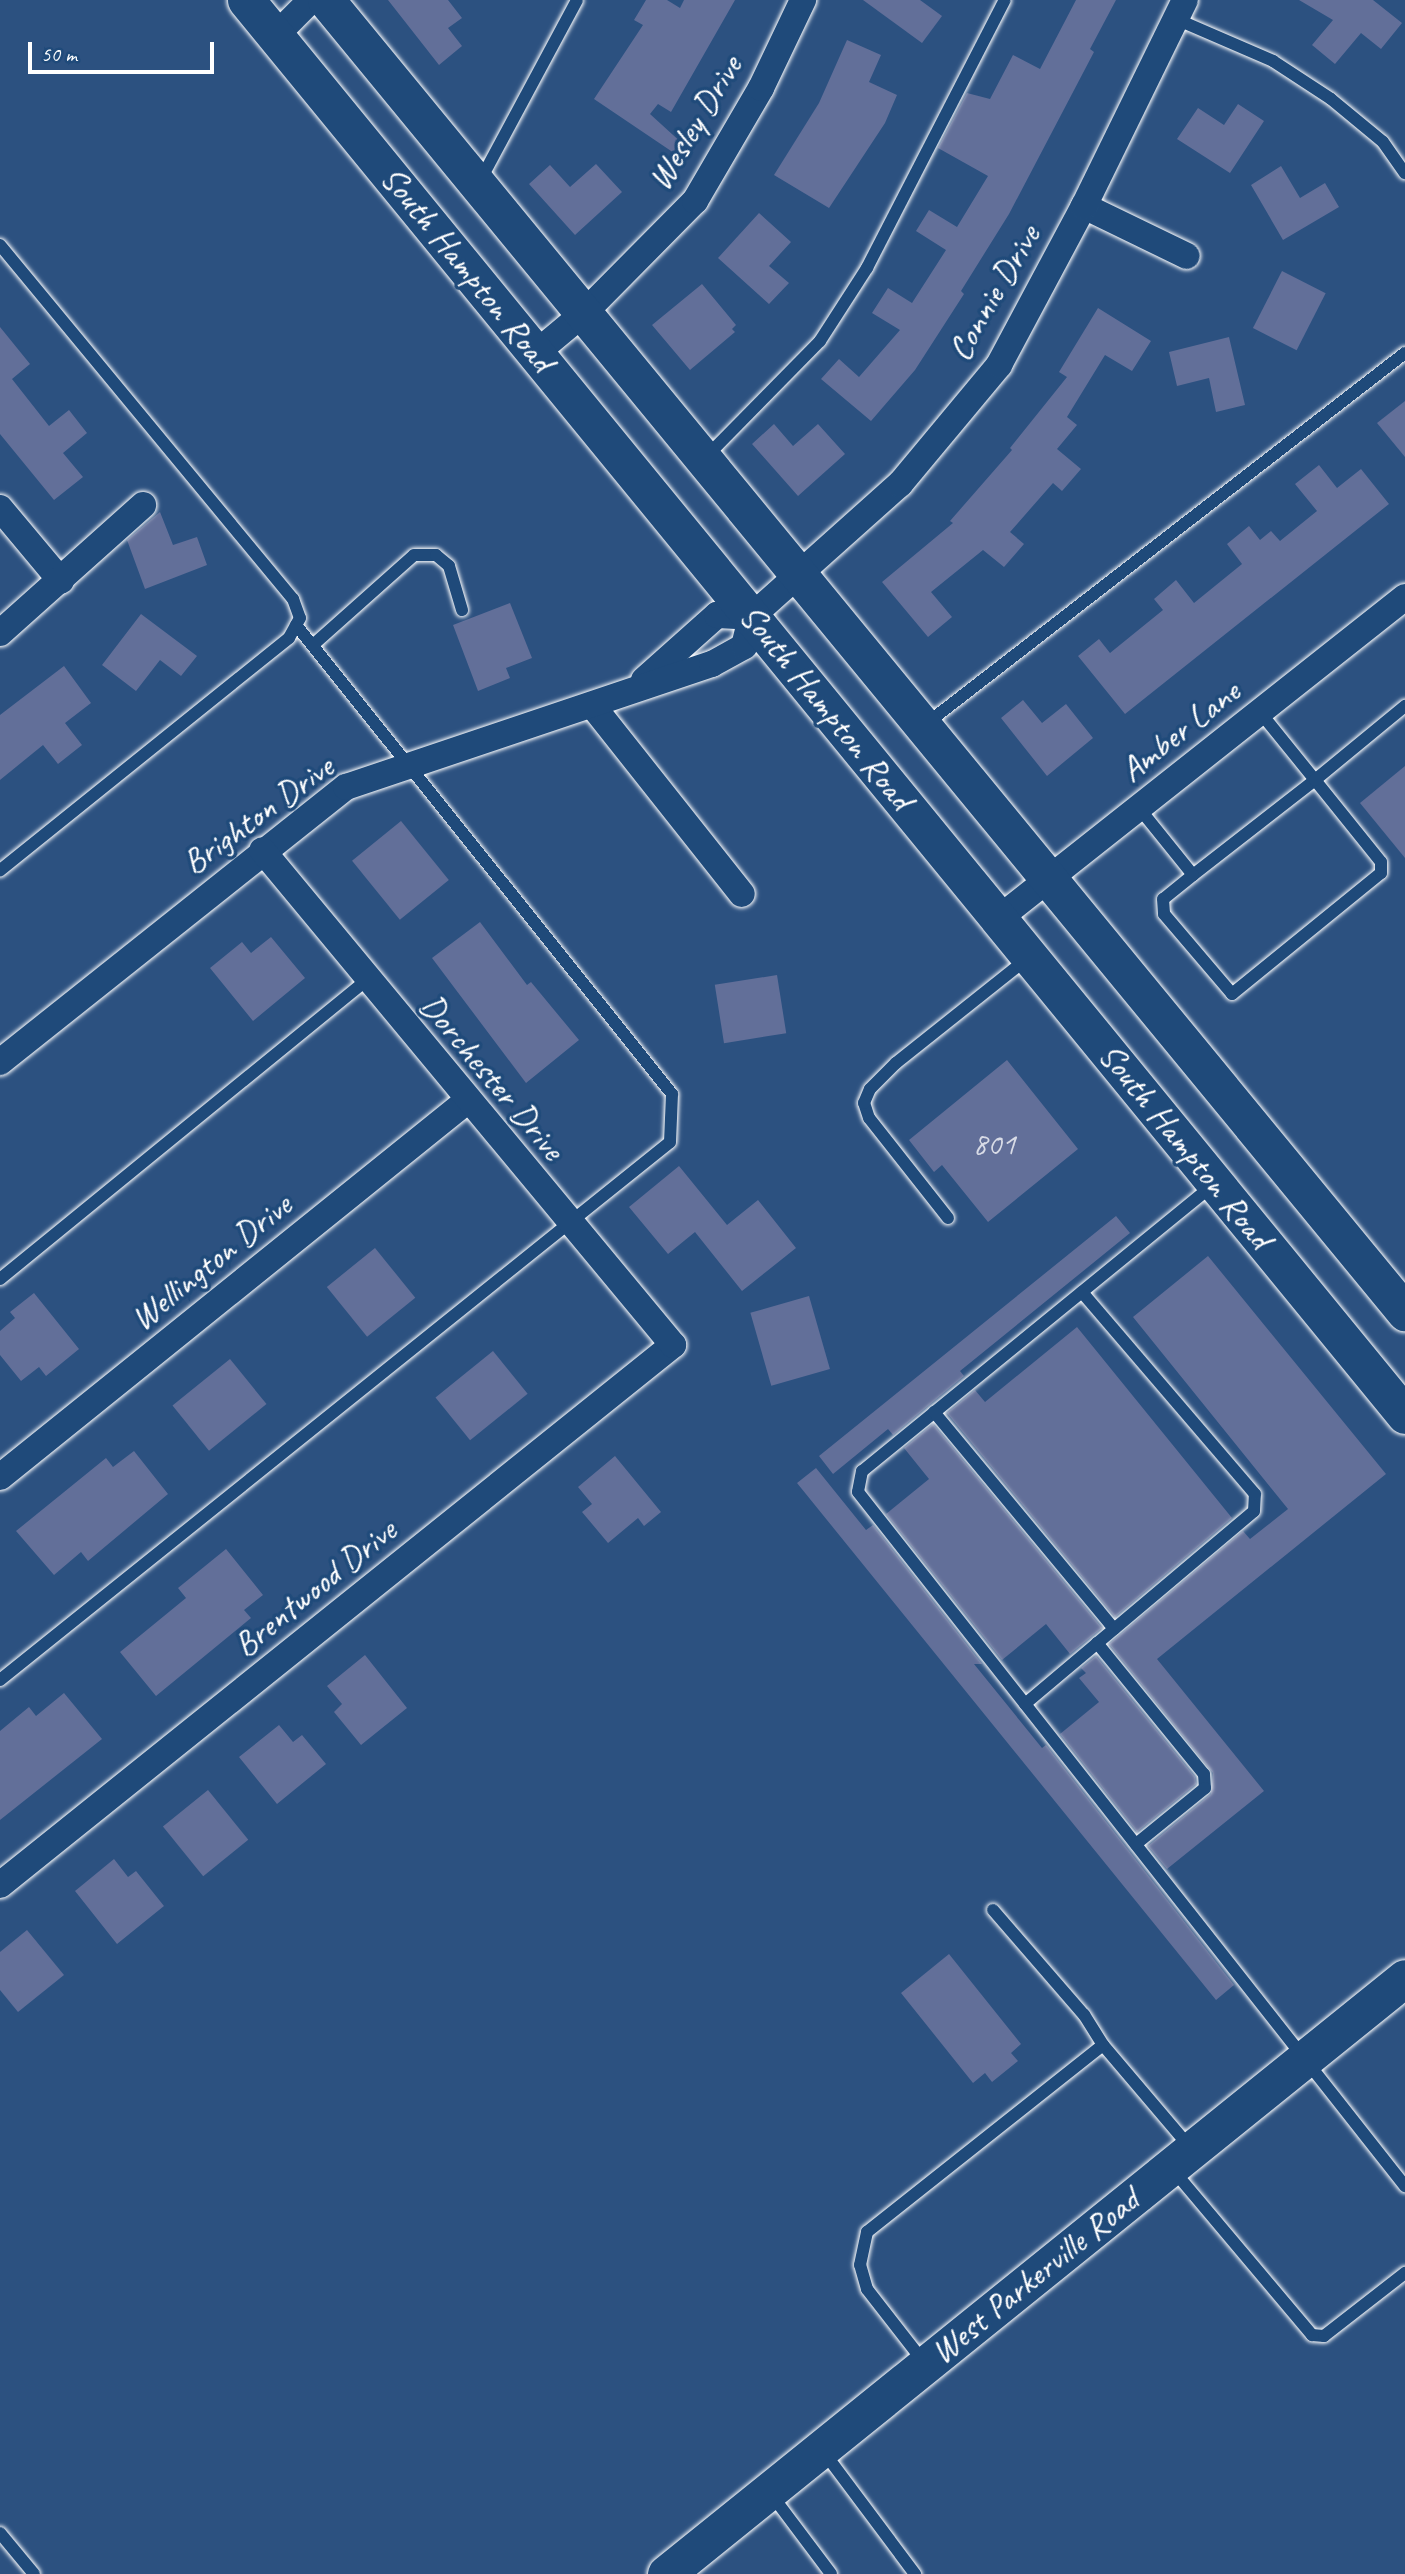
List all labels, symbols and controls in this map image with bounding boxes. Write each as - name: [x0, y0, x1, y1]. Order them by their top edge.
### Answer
- scale bar: [32, 28, 217, 72]
- text: 50 m: [41, 41, 77, 67]
- street label: Wesley Drive: [639, 48, 751, 198]
- street label: South Hampton Road: [371, 158, 563, 380]
- street label: Connie Drive: [938, 218, 1050, 368]
- street label: South Hampton Road: [730, 596, 922, 818]
- street label: Amber Lane: [1111, 671, 1249, 791]
- street label: Brighton Drive: [174, 746, 342, 884]
- street label: Dorchester Drive: [410, 985, 574, 1169]
- street label: South Hampton Road: [1089, 1035, 1281, 1257]
- house number: 801: [972, 1125, 1016, 1163]
- street label: Wellington Drive: [122, 1184, 300, 1340]
- street label: Brentwood Drive: [225, 1510, 405, 1666]
- street label: West Parkerville Road: [922, 2179, 1148, 2373]

